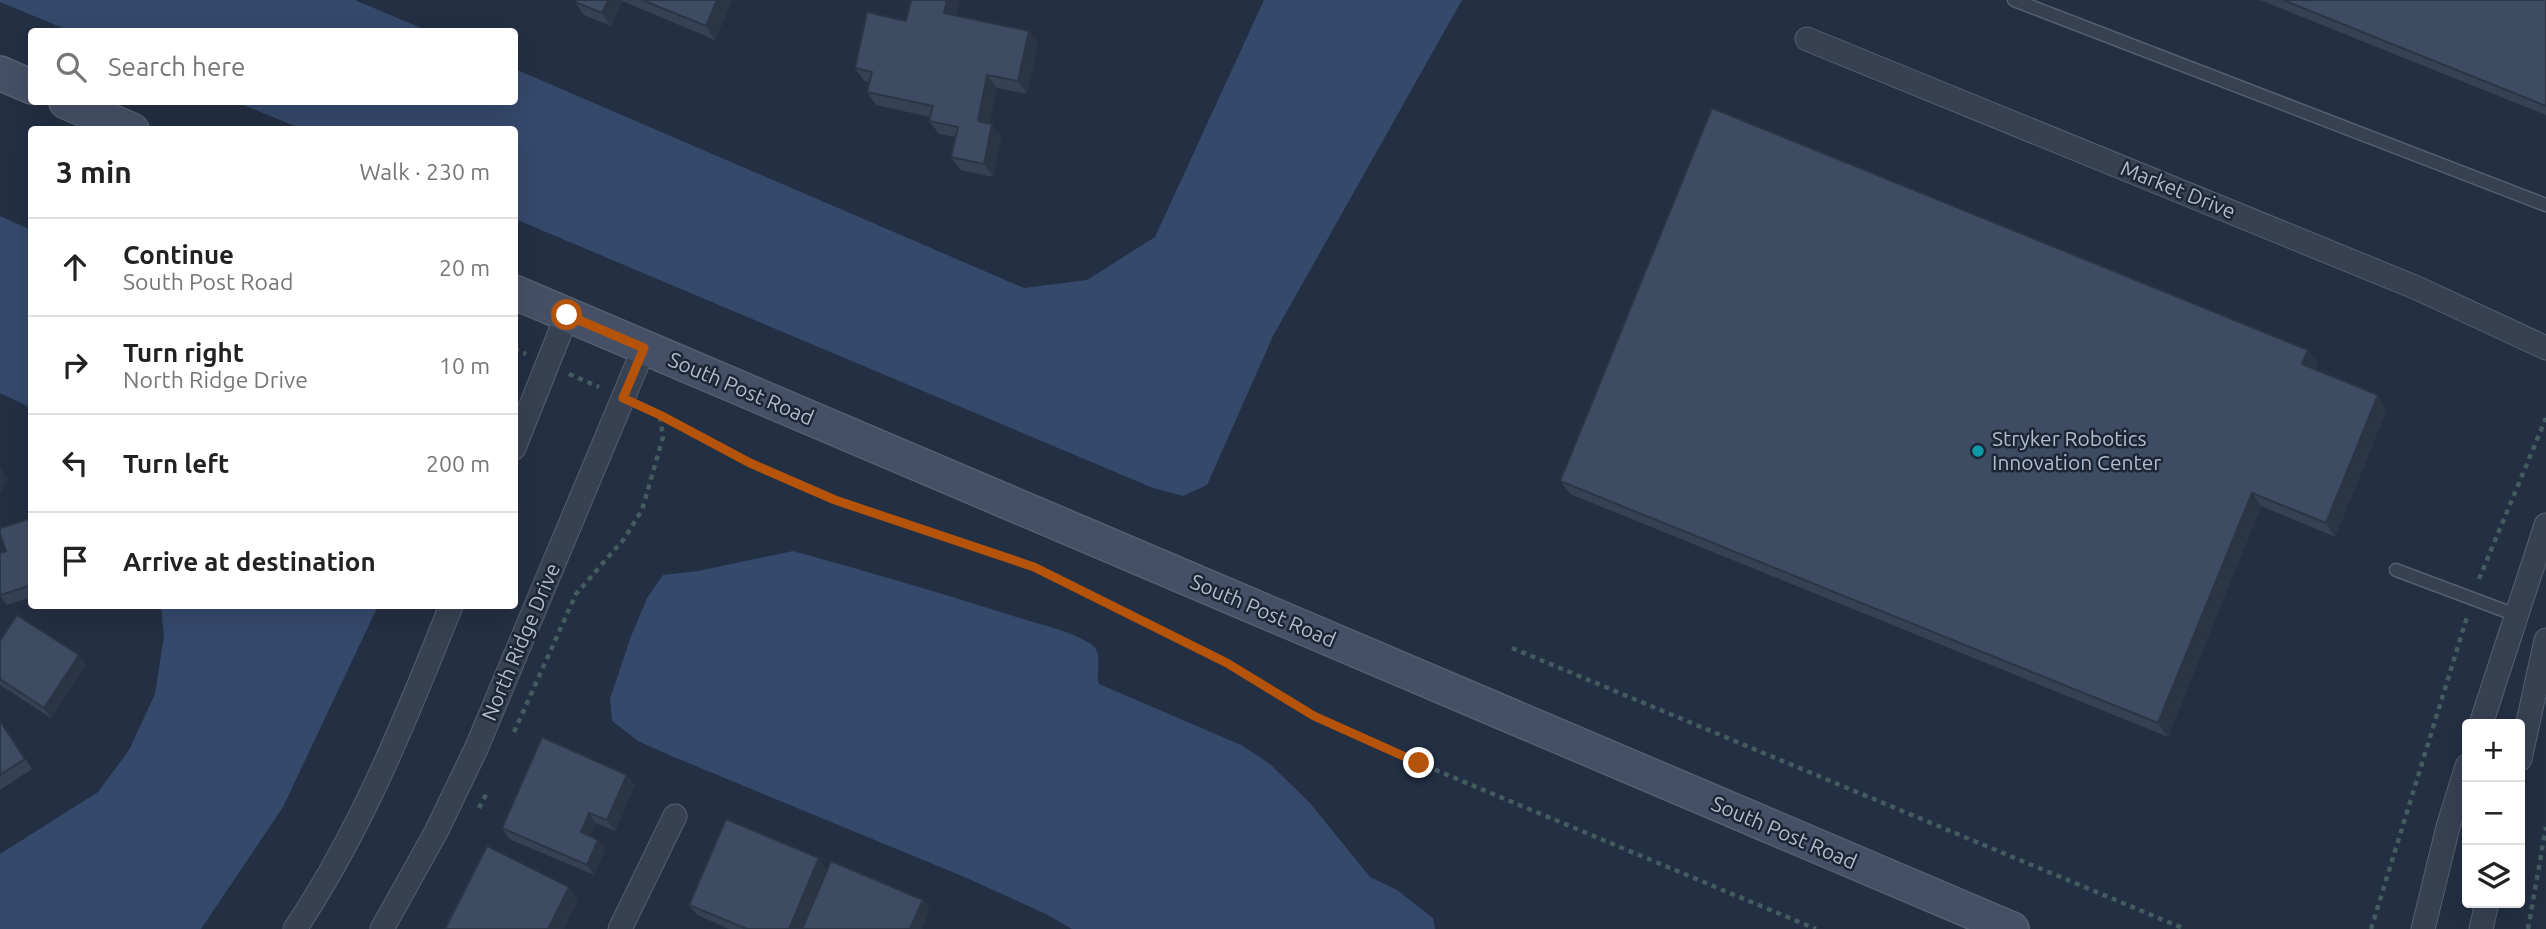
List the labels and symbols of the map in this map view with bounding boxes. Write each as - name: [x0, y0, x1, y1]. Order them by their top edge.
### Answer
- street label: Market Drive: [2118, 155, 2239, 223]
- route start: [551, 299, 582, 330]
- street label: South Post Road: [665, 347, 818, 430]
- place label: Stryker Robotics Innovation Center: [1992, 426, 2161, 474]
- marker: Stryker Robotics Innovation Center: [1970, 443, 1986, 459]
- street label: North Ridge Drive: [476, 559, 564, 724]
- street label: South Post Road: [1187, 569, 1340, 652]
- route end: [1403, 747, 1434, 778]
- street label: South Post Road: [1708, 791, 1861, 874]

